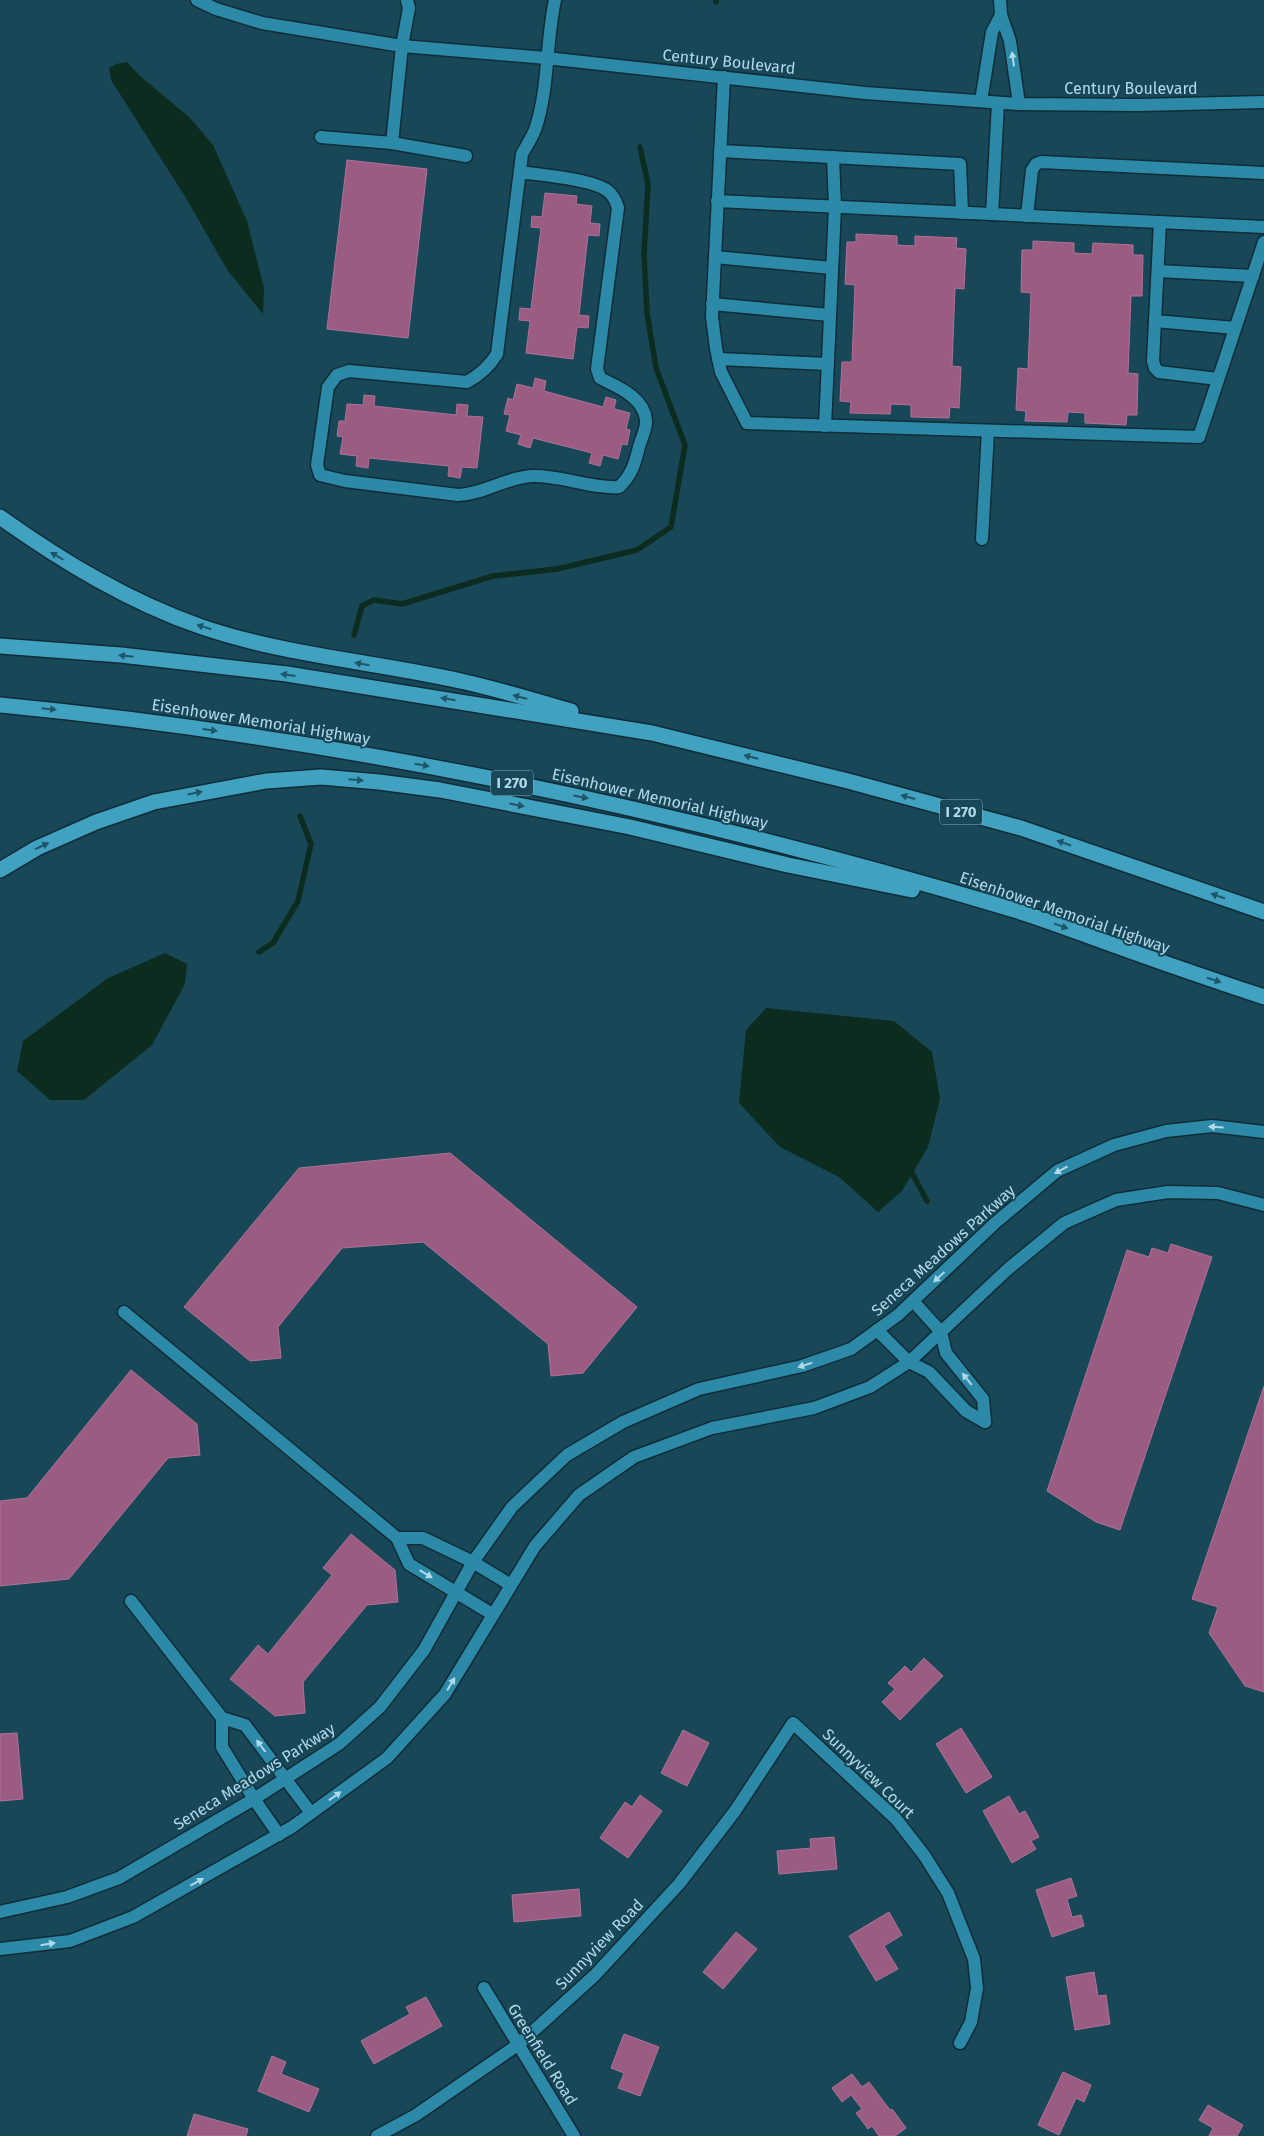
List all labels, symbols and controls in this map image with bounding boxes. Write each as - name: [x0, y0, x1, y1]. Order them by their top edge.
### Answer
- street label: Century Boulevard: [662, 45, 796, 78]
- one-way arrow: [1009, 50, 1017, 66]
- street label: Century Boulevard: [1064, 79, 1198, 98]
- one-way arrow: [51, 552, 64, 561]
- one-way arrow: [196, 622, 211, 630]
- one-way arrow: [118, 652, 134, 660]
- one-way arrow: [353, 659, 369, 667]
- one-way arrow: [280, 670, 296, 678]
- one-way arrow: [513, 693, 528, 701]
- street label: Eisenhower Memorial Highway: [150, 695, 372, 748]
- one-way arrow: [440, 695, 456, 703]
- one-way arrow: [41, 706, 57, 714]
- one-way arrow: [202, 726, 218, 734]
- one-way arrow: [744, 753, 759, 761]
- one-way arrow: [414, 761, 430, 769]
- street label: Eisenhower Memorial Highway: [550, 764, 770, 833]
- road number: I 270: [491, 770, 533, 796]
- one-way arrow: [349, 776, 365, 784]
- one-way arrow: [188, 789, 204, 797]
- one-way arrow: [574, 793, 590, 801]
- one-way arrow: [901, 793, 916, 801]
- road number: I 270: [940, 800, 982, 824]
- one-way arrow: [509, 801, 525, 809]
- one-way arrow: [1057, 839, 1072, 846]
- one-way arrow: [35, 842, 49, 850]
- street label: Eisenhower Memorial Highway: [957, 868, 1173, 957]
- one-way arrow: [1210, 892, 1225, 900]
- one-way arrow: [1054, 922, 1069, 930]
- one-way arrow: [1207, 977, 1222, 985]
- one-way arrow: [1207, 1123, 1223, 1131]
- one-way arrow: [1053, 1166, 1068, 1174]
- street label: Seneca Meadows Parkway: [868, 1181, 1019, 1320]
- one-way arrow: [934, 1271, 946, 1283]
- one-way arrow: [797, 1361, 812, 1369]
- one-way arrow: [962, 1373, 973, 1386]
- one-way arrow: [419, 1570, 432, 1579]
- one-way arrow: [446, 1677, 455, 1690]
- street label: Seneca Meadows Parkway: [170, 1719, 339, 1834]
- street label: Sunnyview Court: [819, 1725, 919, 1822]
- one-way arrow: [256, 1739, 266, 1753]
- one-way arrow: [328, 1790, 341, 1801]
- one-way arrow: [191, 1877, 204, 1886]
- street label: Sunnyview Road: [551, 1895, 647, 1993]
- one-way arrow: [41, 1940, 57, 1948]
- street label: Greenfield Road: [504, 2000, 581, 2108]

